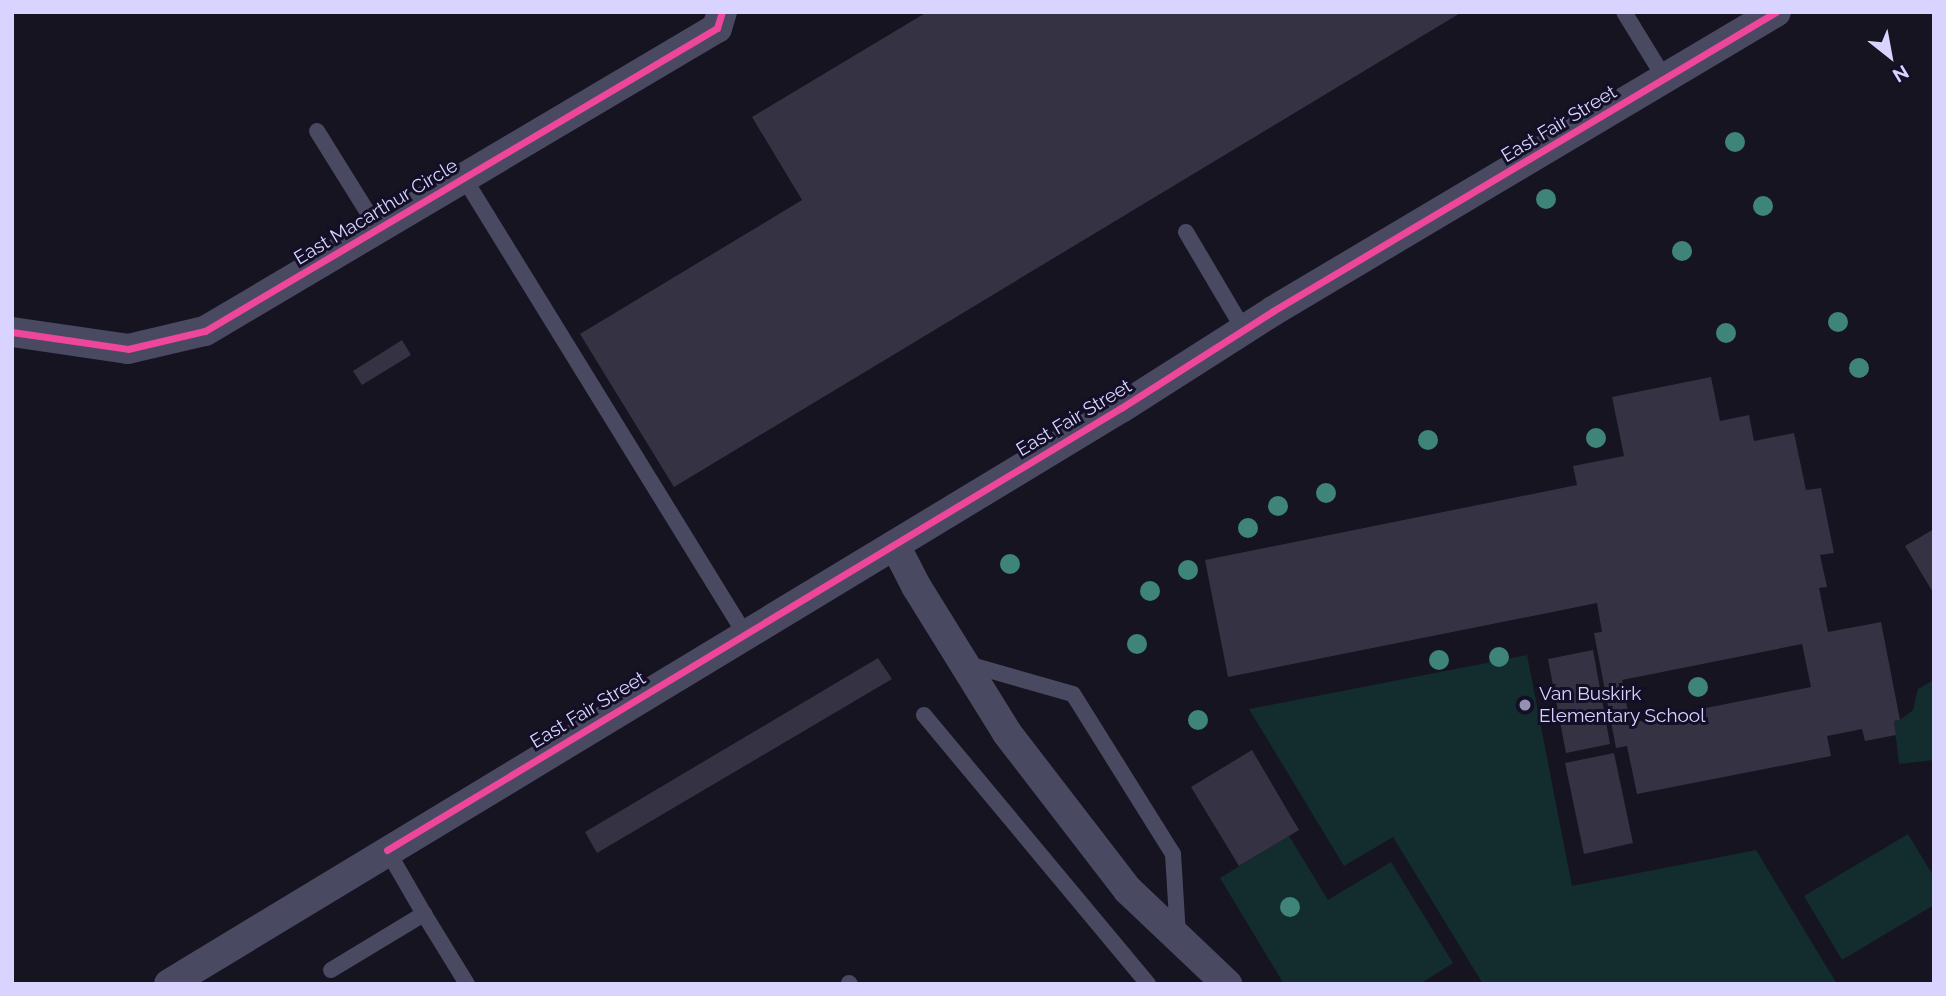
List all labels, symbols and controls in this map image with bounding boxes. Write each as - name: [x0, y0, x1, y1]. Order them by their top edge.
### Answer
- north arrow: [1855, 21, 1925, 91]
- text: N: [1889, 61, 1913, 87]
- street label: East Fair Street: [1497, 81, 1621, 167]
- street label: East Macarthur Circle: [290, 154, 462, 270]
- street label: East Fair Street: [1012, 375, 1136, 461]
- street label: East Fair Street: [526, 667, 650, 753]
- place label: Van Buskirk Elementary School: [1539, 683, 1706, 727]
- marker: Van Buskirk Elementary School: [1517, 697, 1533, 713]

